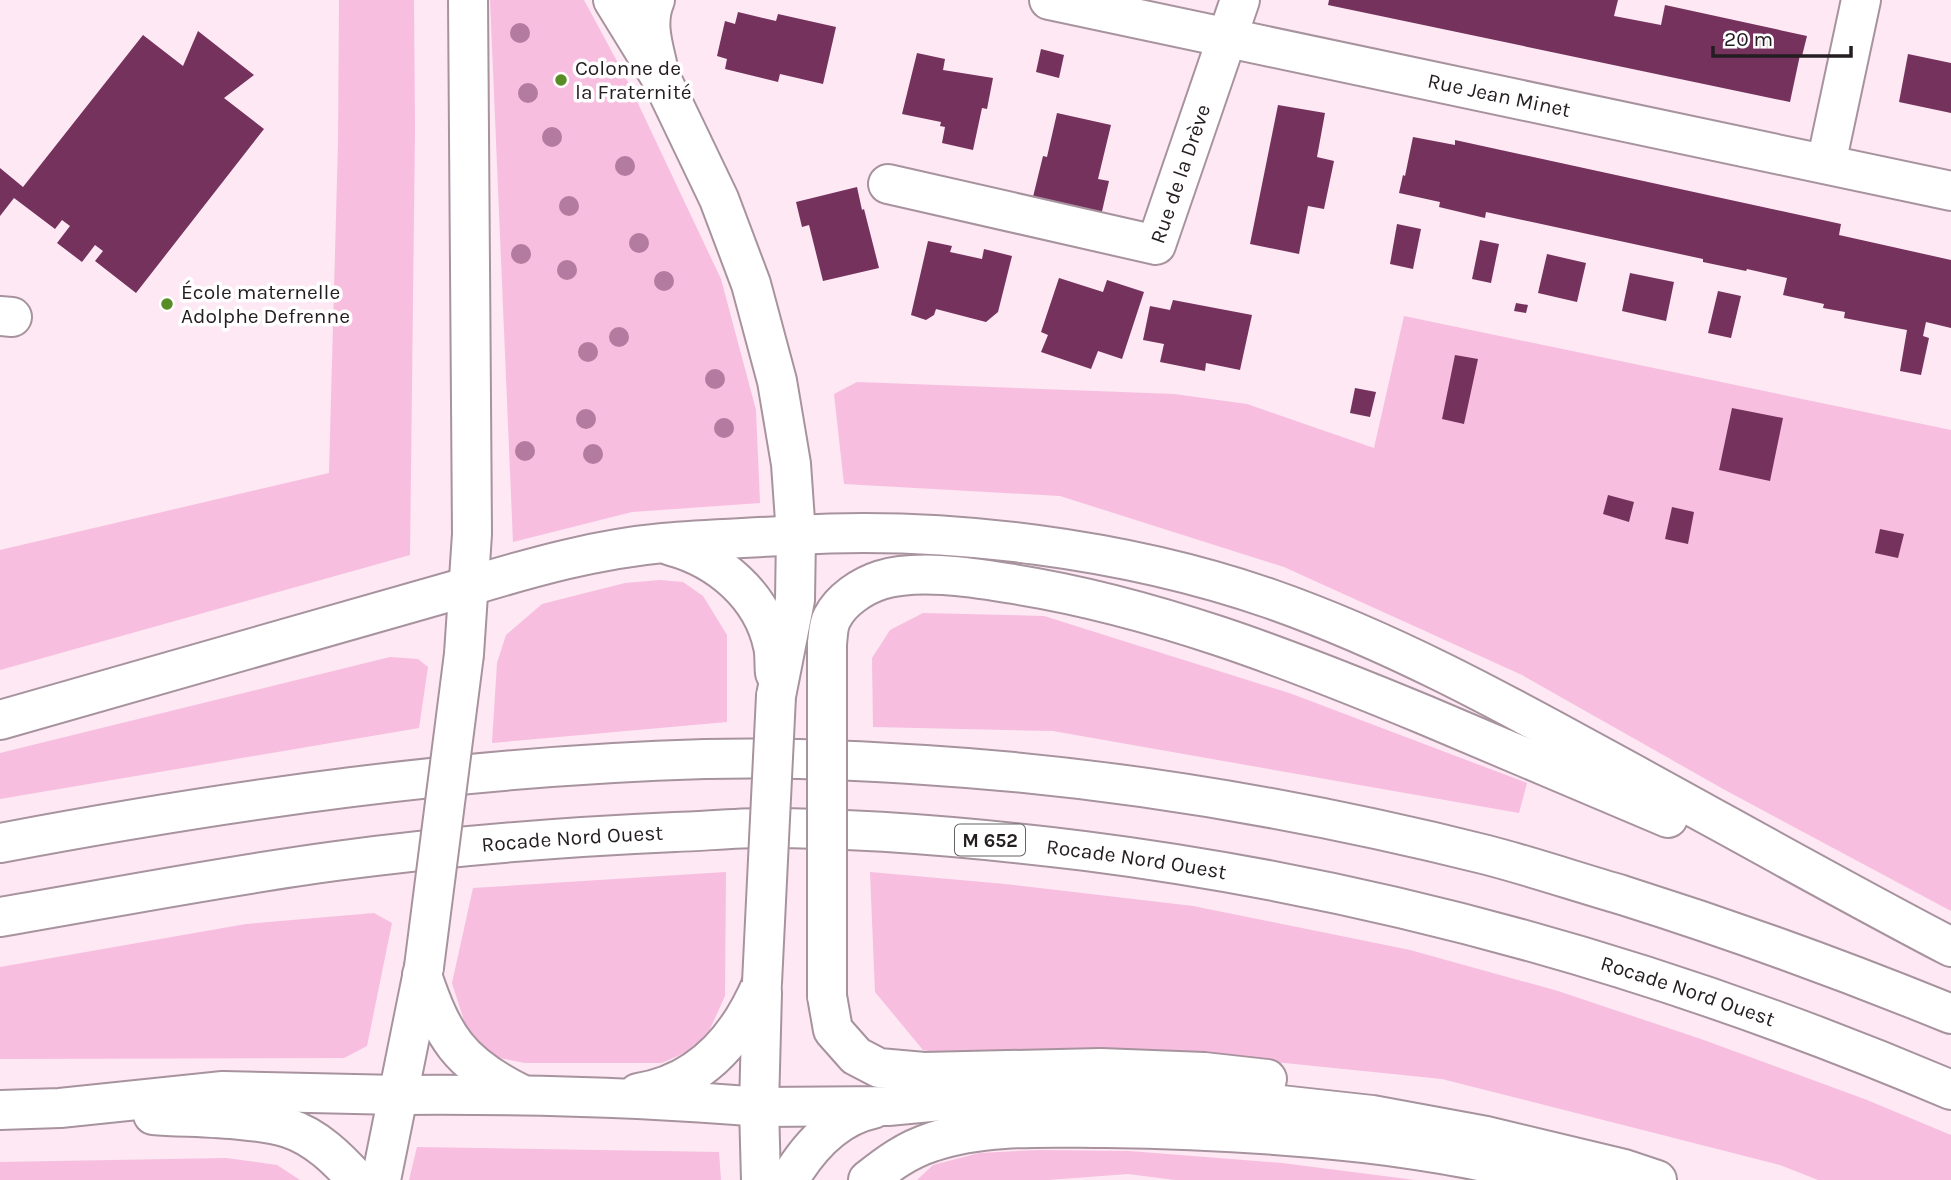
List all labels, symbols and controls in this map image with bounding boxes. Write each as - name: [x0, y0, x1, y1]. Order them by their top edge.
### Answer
- scale bar: [1713, 14, 1851, 58]
- text: 20 m: [1724, 27, 1773, 51]
- place label: Colonne de la Fraternité: [575, 56, 691, 104]
- street label: Rue Jean Minet: [1425, 68, 1573, 122]
- marker: Colonne de la Fraternité: [553, 72, 569, 88]
- street label: Rue de la Drève: [1145, 101, 1215, 247]
- place label: École maternelle Adolphe Defrenne: [181, 280, 350, 328]
- marker: École maternelle Adolphe Defrenne: [159, 296, 175, 312]
- street label: Rocade Nord Ouest: [480, 821, 664, 857]
- road number: M 652: [955, 824, 1025, 856]
- street label: Rocade Nord Ouest: [1045, 834, 1228, 884]
- street label: Rocade Nord Ouest: [1598, 951, 1778, 1031]

